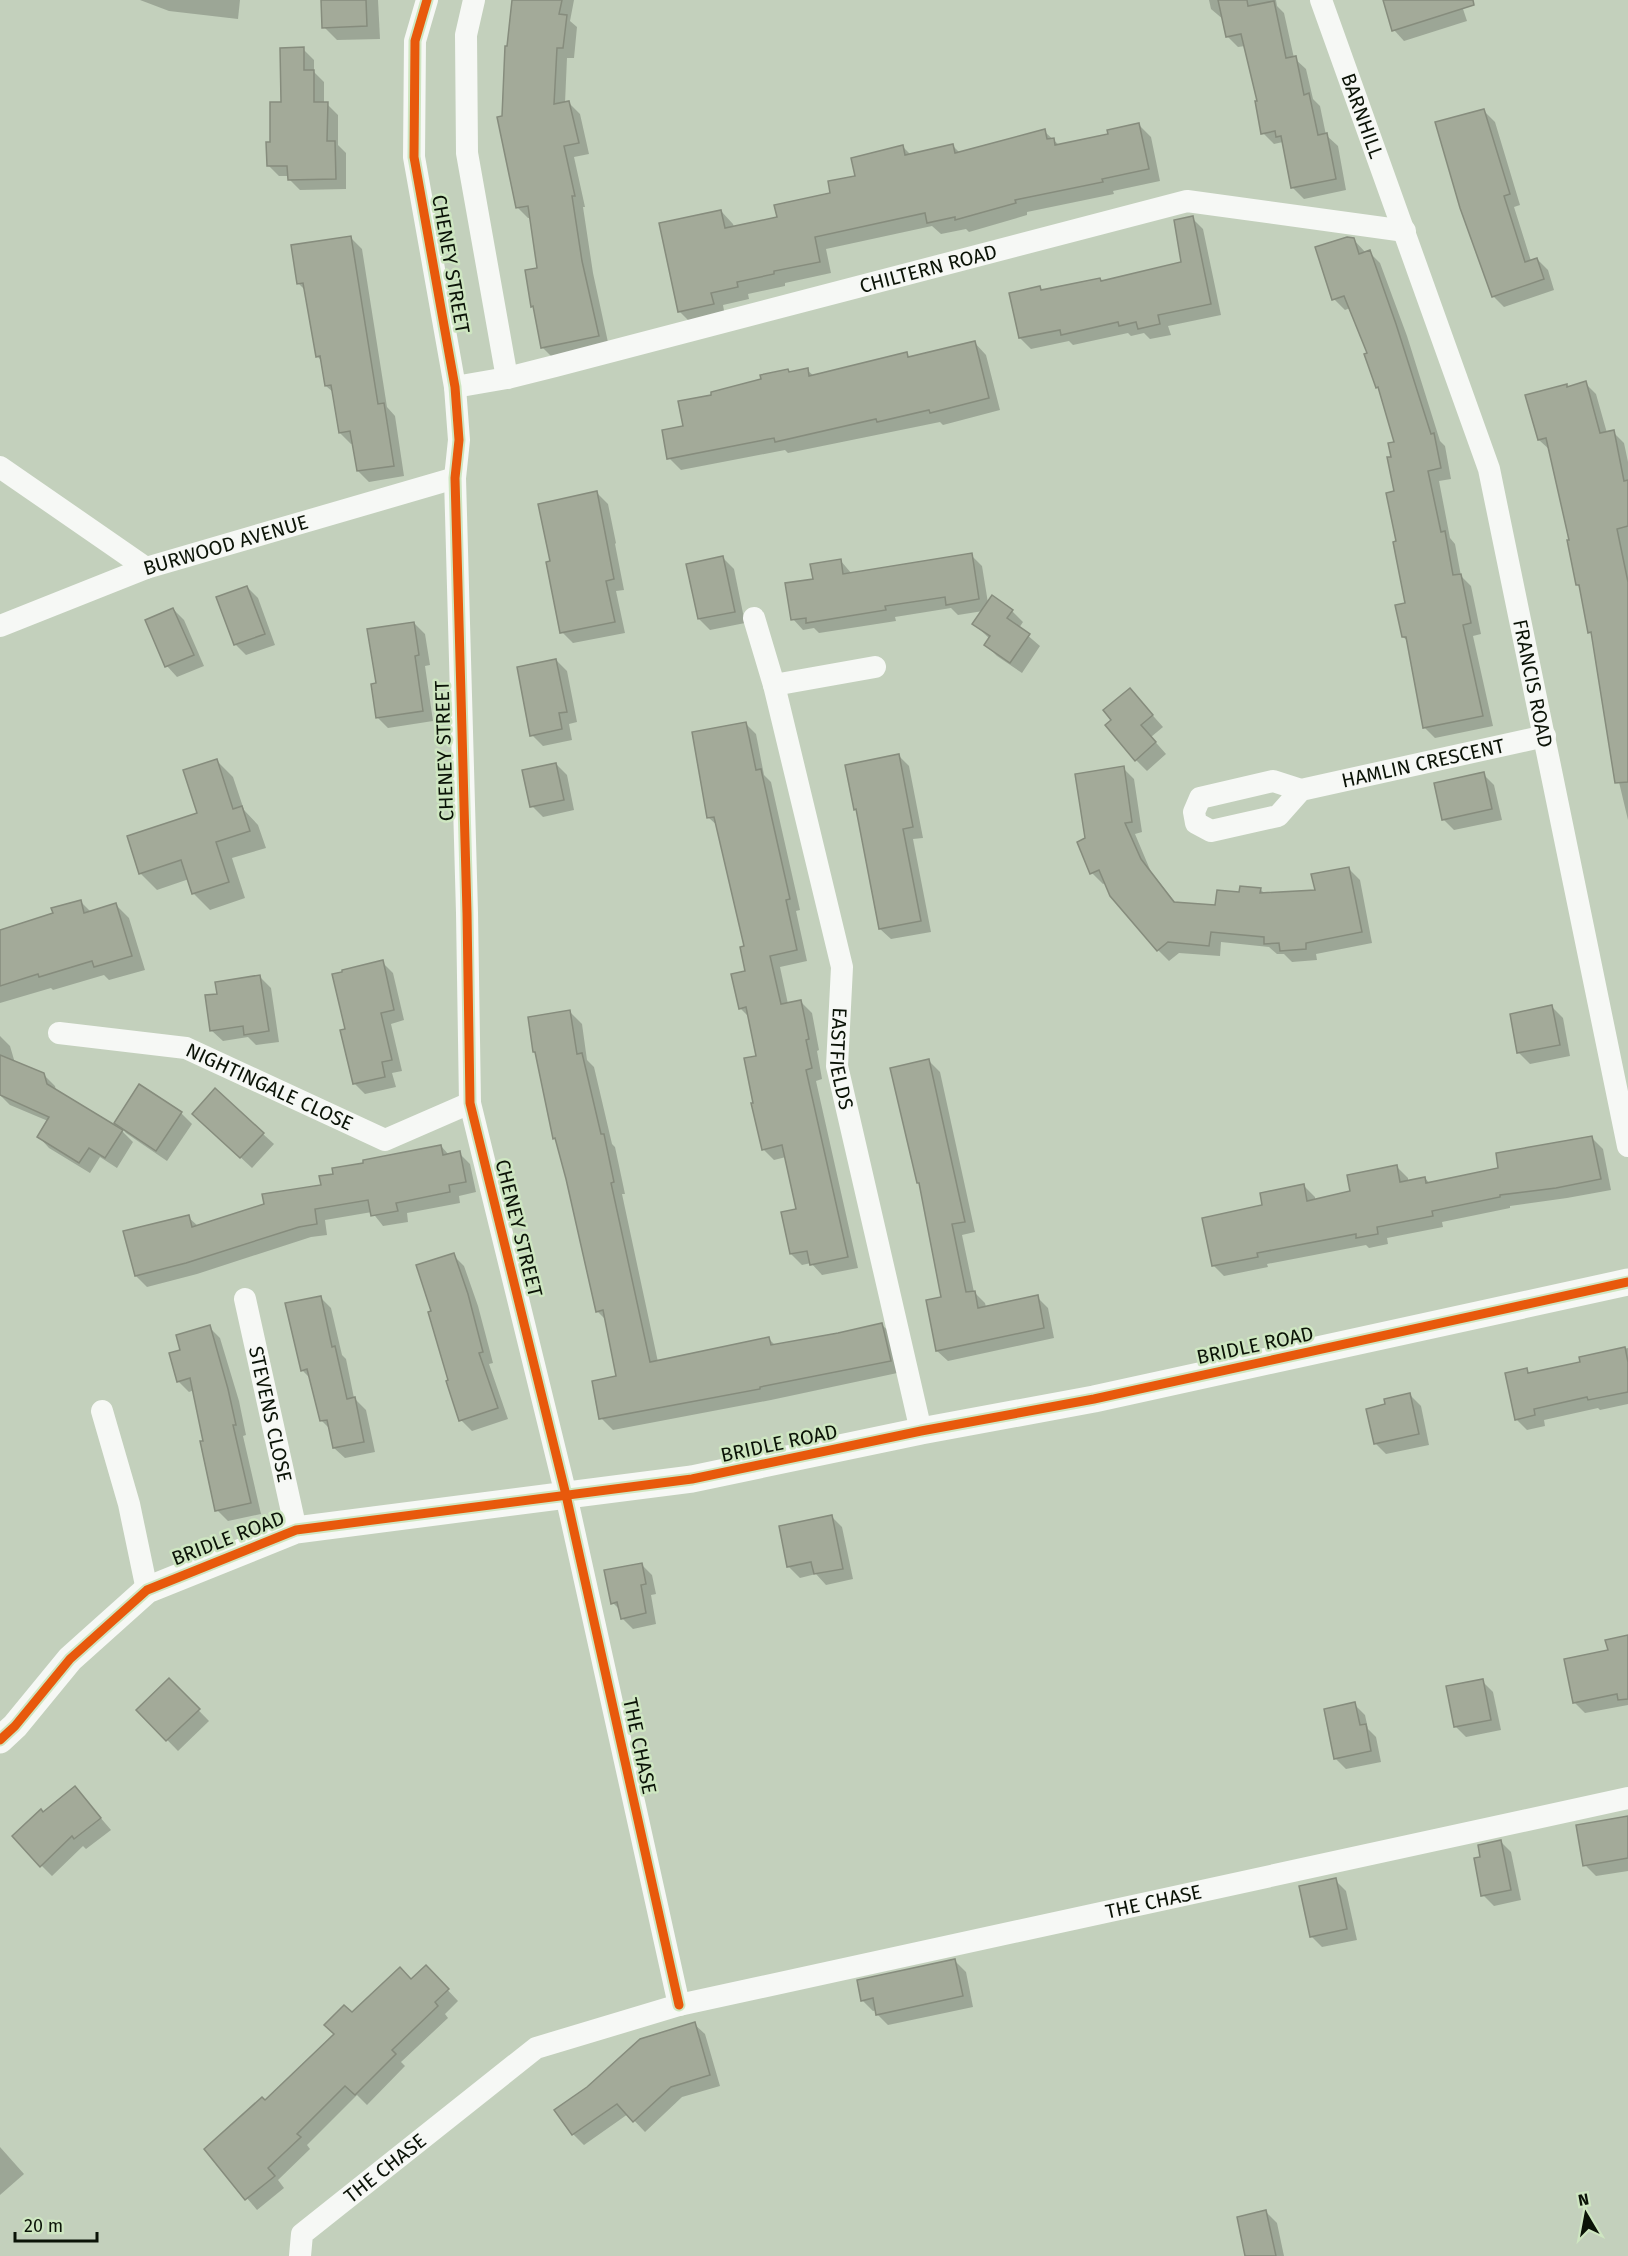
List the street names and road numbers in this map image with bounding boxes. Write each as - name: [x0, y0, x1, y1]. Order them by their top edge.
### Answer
- street label: BARNHILL: [1336, 70, 1389, 162]
- street label: CHENEY STREET: [427, 193, 475, 336]
- street label: CHILTERN ROAD: [857, 239, 1000, 298]
- street label: BURWOOD AVENUE: [140, 509, 311, 580]
- street label: FRANCIS ROAD: [1508, 617, 1558, 750]
- street label: CHENEY STREET: [430, 680, 458, 822]
- street label: HAMLIN CRESCENT: [1339, 733, 1507, 793]
- street label: EASTFIELDS: [825, 1007, 859, 1112]
- street label: NIGHTINGALE CLOSE: [182, 1038, 357, 1136]
- street label: CHENEY STREET: [490, 1157, 548, 1300]
- street label: BRIDLE ROAD: [1194, 1321, 1316, 1369]
- street label: STEVENS CLOSE: [244, 1344, 297, 1485]
- street label: BRIDLE ROAD: [718, 1419, 840, 1467]
- street label: BRIDLE ROAD: [168, 1505, 288, 1571]
- street label: THE CHASE: [618, 1696, 662, 1796]
- street label: THE CHASE: [1103, 1879, 1204, 1924]
- street label: THE CHASE: [339, 2128, 431, 2208]

